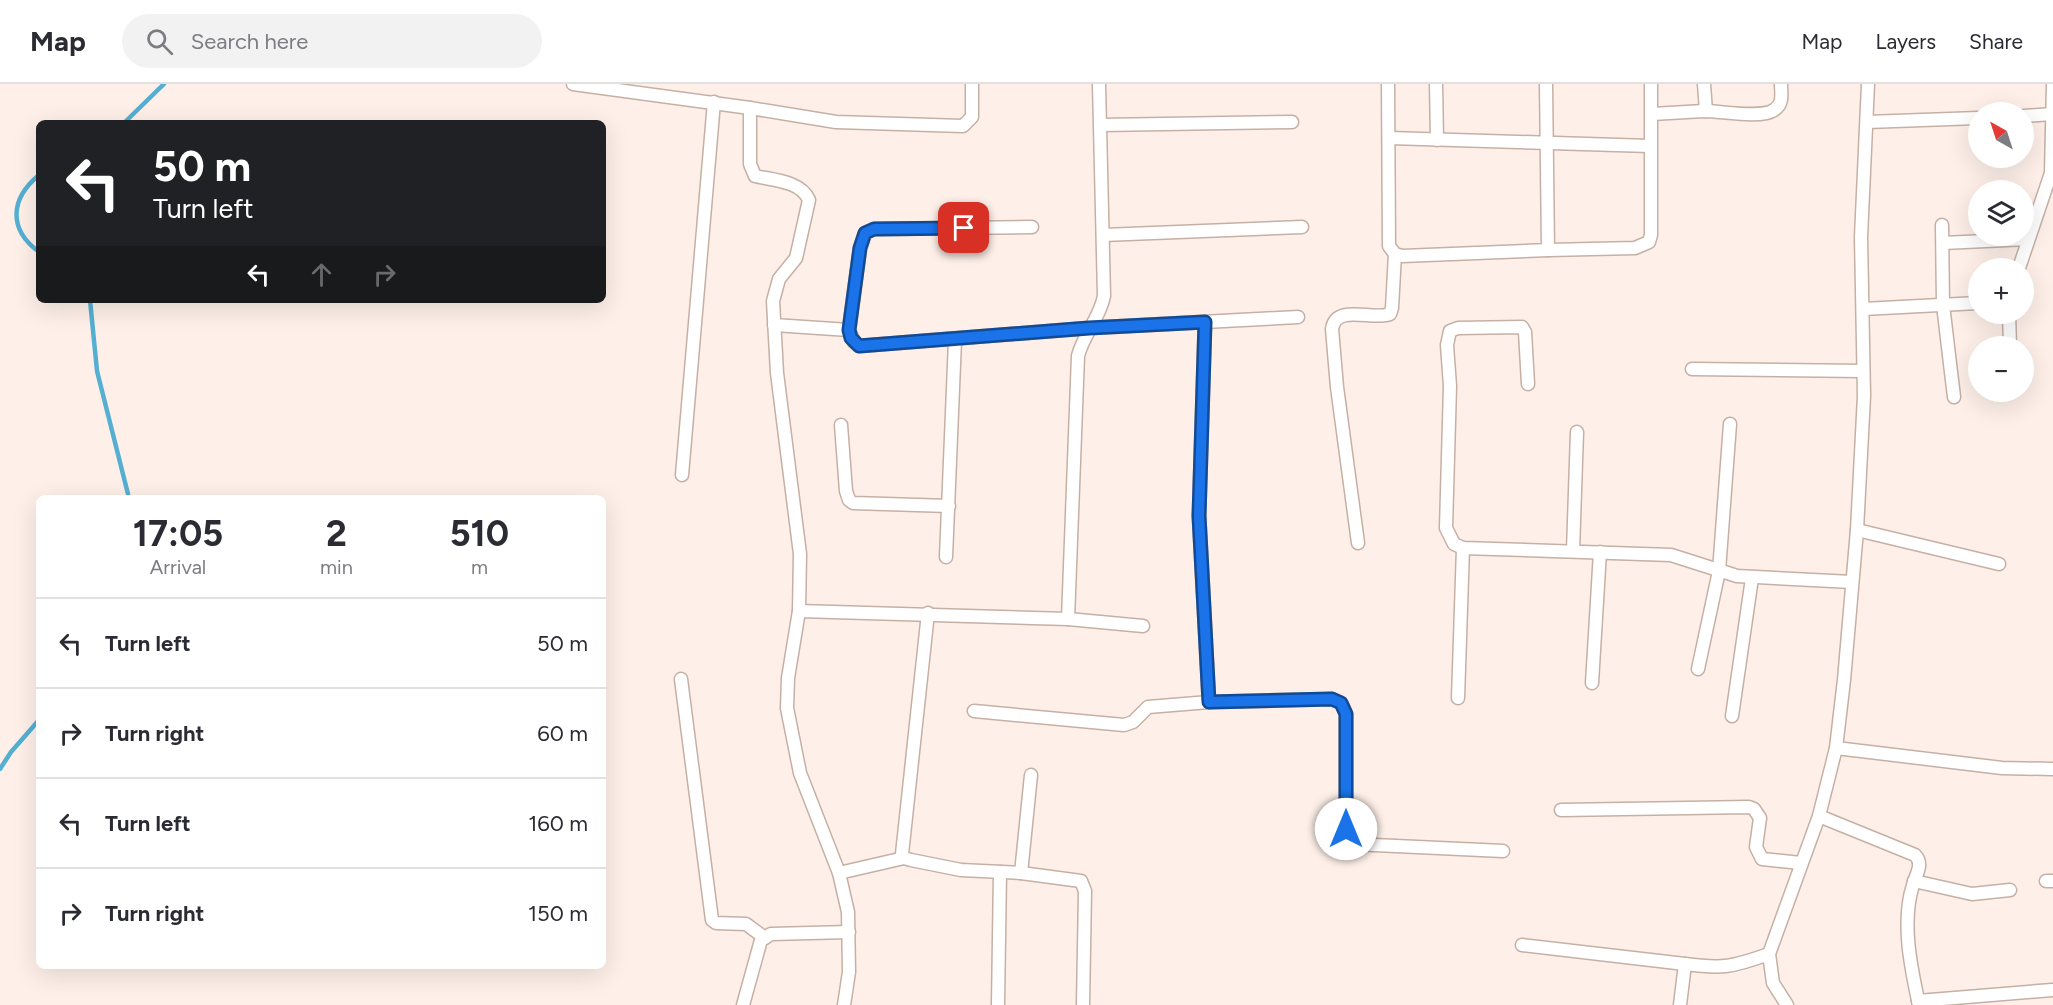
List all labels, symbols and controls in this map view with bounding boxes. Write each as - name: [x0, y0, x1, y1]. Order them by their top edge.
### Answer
- search box: [122, 14, 542, 68]
- text: Map: [30, 24, 86, 58]
- icon: search: [143, 25, 176, 58]
- text: Search here: [191, 28, 308, 55]
- text: Map: [1802, 29, 1842, 54]
- text: Layers: [1875, 29, 1936, 54]
- text: Share: [1969, 29, 2023, 54]
- north arrow: [1968, 102, 2034, 168]
- map controls: [1968, 102, 2034, 402]
- text: 50 m: [153, 141, 251, 192]
- icon: left: [54, 144, 132, 222]
- button: layers: [1968, 180, 2034, 246]
- text: Turn left: [153, 192, 253, 225]
- pin: [938, 202, 989, 253]
- icon: arrive: [947, 211, 980, 244]
- icon: left: [242, 258, 275, 291]
- icon: ahead: [305, 258, 338, 291]
- icon: right: [368, 258, 401, 291]
- button: +: [1968, 258, 2034, 324]
- button: −: [1968, 336, 2034, 402]
- text: 17:05: [133, 512, 223, 555]
- text: 2: [326, 512, 347, 555]
- text: 510: [450, 512, 509, 555]
- text: Arrival: [150, 555, 206, 579]
- text: min: [320, 555, 353, 579]
- text: m: [471, 555, 488, 579]
- icon: left: [54, 627, 87, 660]
- text: Turn left: [105, 630, 191, 657]
- text: 50 m: [537, 630, 588, 657]
- icon: right: [54, 717, 87, 750]
- text: Turn right: [105, 720, 204, 747]
- text: 60 m: [537, 720, 588, 747]
- position arrow: [1314, 797, 1378, 861]
- icon: left: [54, 807, 87, 840]
- text: Turn left: [105, 810, 191, 837]
- text: 160 m: [528, 810, 588, 837]
- icon: right: [54, 897, 87, 930]
- text: Turn right: [105, 900, 204, 927]
- text: 150 m: [528, 900, 588, 927]

